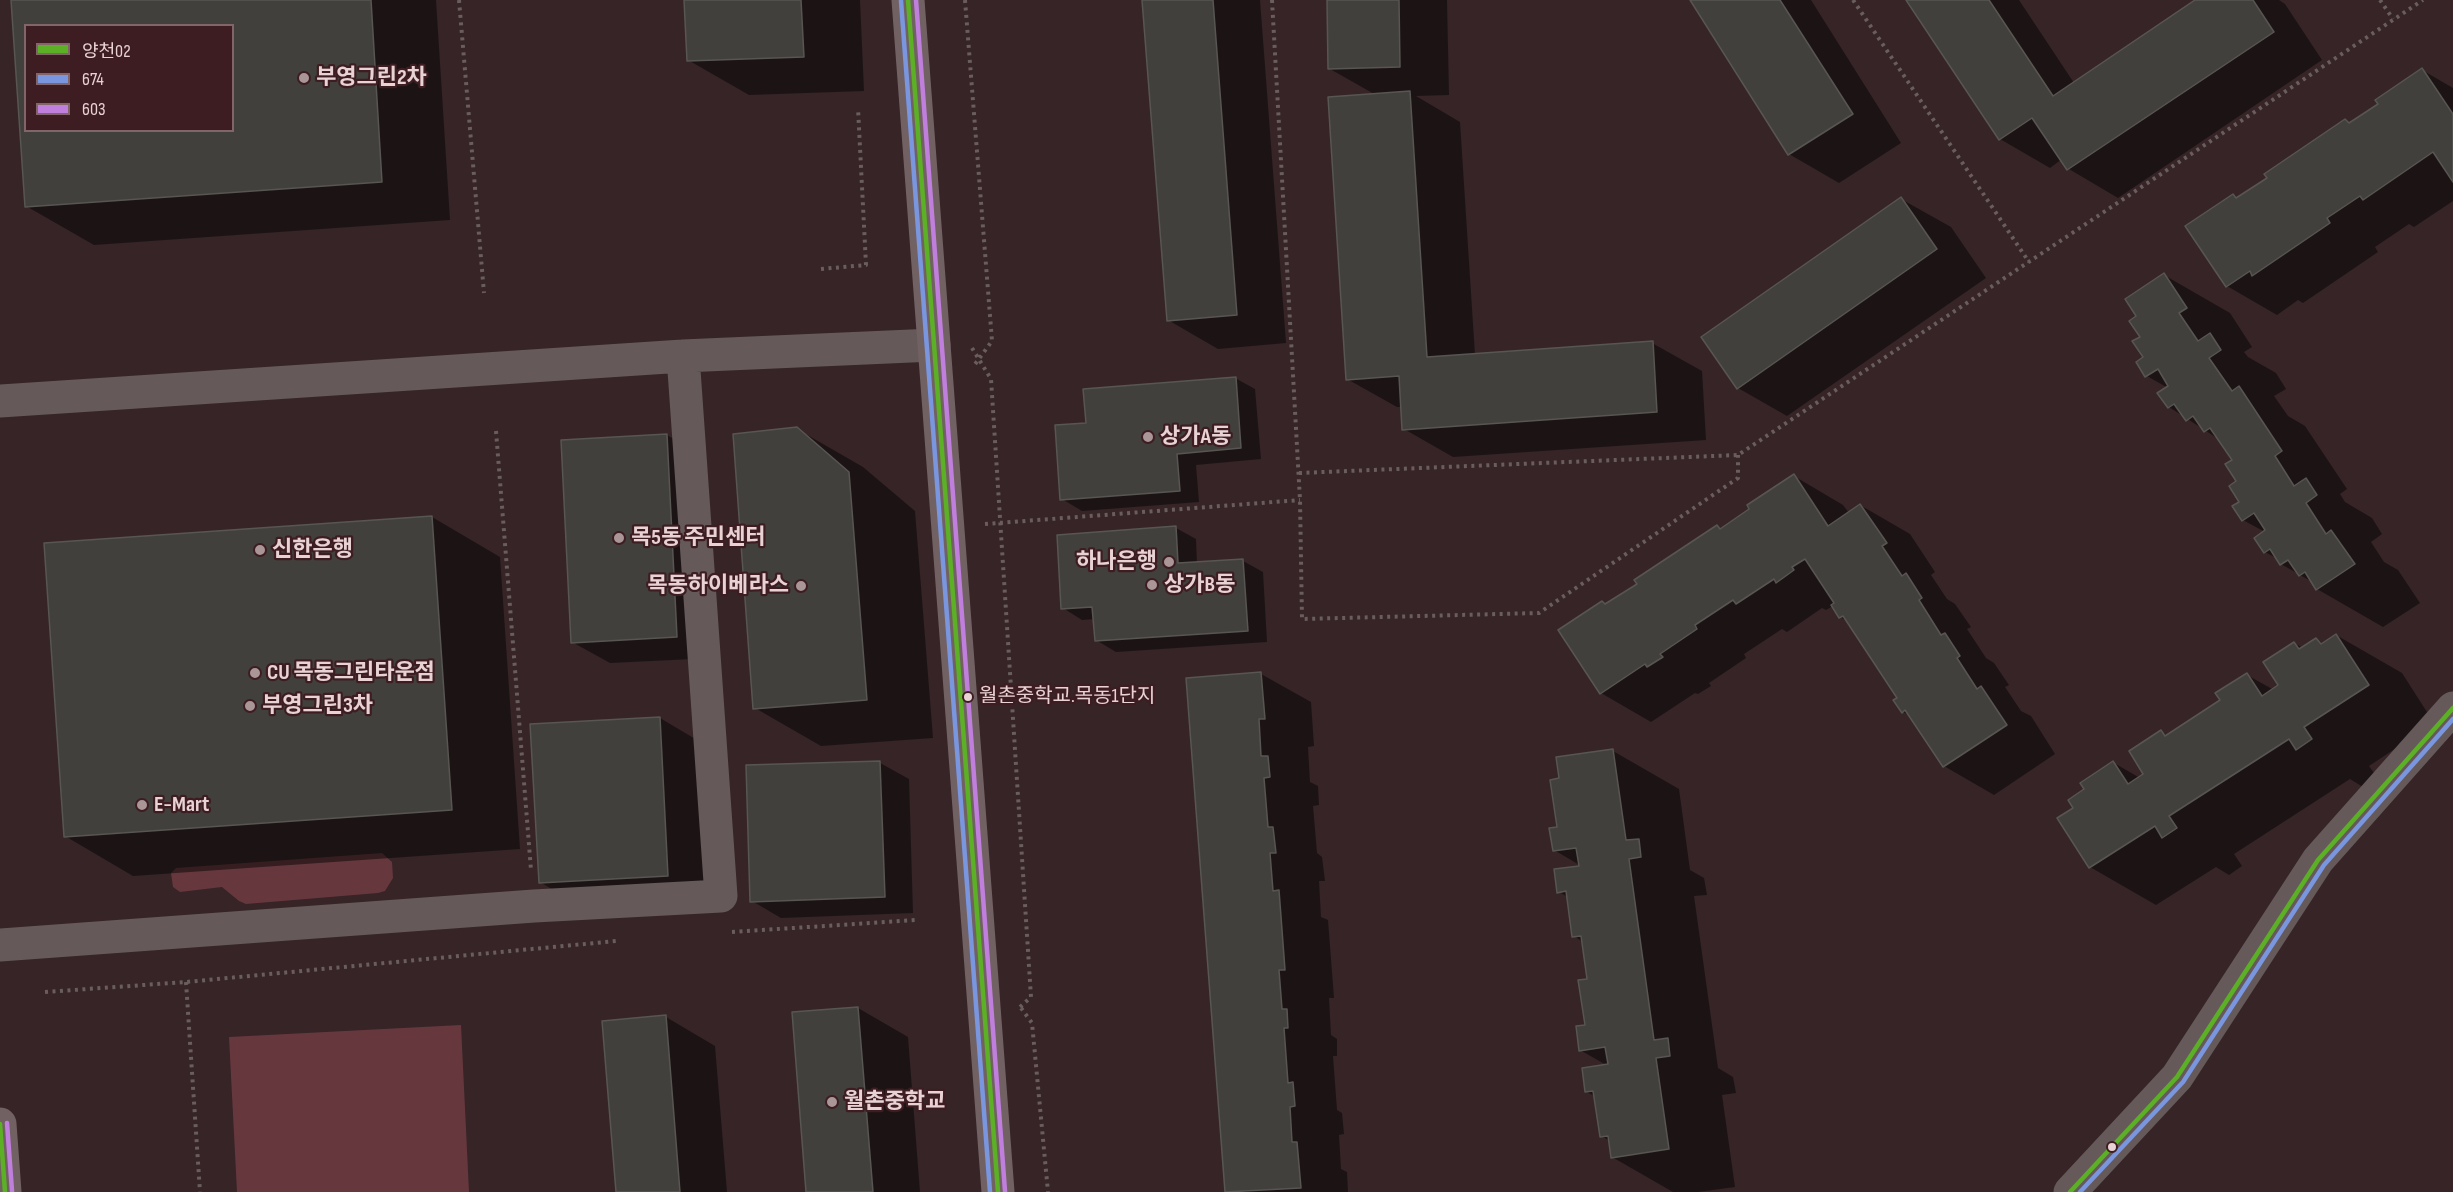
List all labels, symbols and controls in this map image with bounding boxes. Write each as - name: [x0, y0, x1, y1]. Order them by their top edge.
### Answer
- legend: [24, 24, 234, 132]
- text: 양천02: [82, 41, 131, 62]
- place label: 부영그린2차: [316, 65, 427, 91]
- text: 674: [82, 69, 104, 90]
- marker: 부영그린2차: [297, 71, 311, 85]
- text: 603: [82, 99, 105, 120]
- place label: 상가A동: [1160, 424, 1231, 450]
- marker: 상가A동: [1141, 430, 1155, 444]
- place label: 목5동 주민센터: [631, 525, 766, 551]
- marker: 목5동 주민센터: [612, 531, 626, 545]
- place label: 신한은행: [272, 537, 353, 563]
- marker: 신한은행: [253, 543, 267, 557]
- place label: 하나은행: [1076, 549, 1157, 575]
- marker: 하나은행: [1162, 555, 1176, 569]
- place label: 상가B동: [1164, 572, 1235, 598]
- place label: 목동하이베라스: [647, 573, 789, 599]
- marker: 상가B동: [1145, 578, 1159, 592]
- marker: 목동하이베라스: [794, 579, 808, 593]
- place label: CU 목동그린타운점: [267, 660, 435, 686]
- marker: CU 목동그린타운점: [248, 666, 262, 680]
- place label: 월촌중학교.목동1단지: [979, 685, 1155, 709]
- marker: 월촌중학교.목동1단지: [962, 691, 974, 703]
- place label: 부영그린3차: [262, 693, 373, 719]
- marker: 부영그린3차: [243, 699, 257, 713]
- place label: E-Mart: [154, 792, 209, 818]
- marker: E-Mart: [135, 798, 149, 812]
- place label: 월촌중학교: [844, 1089, 945, 1115]
- marker: 월촌중학교: [825, 1095, 839, 1109]
- unlabelled marker: [2106, 1141, 2118, 1153]

